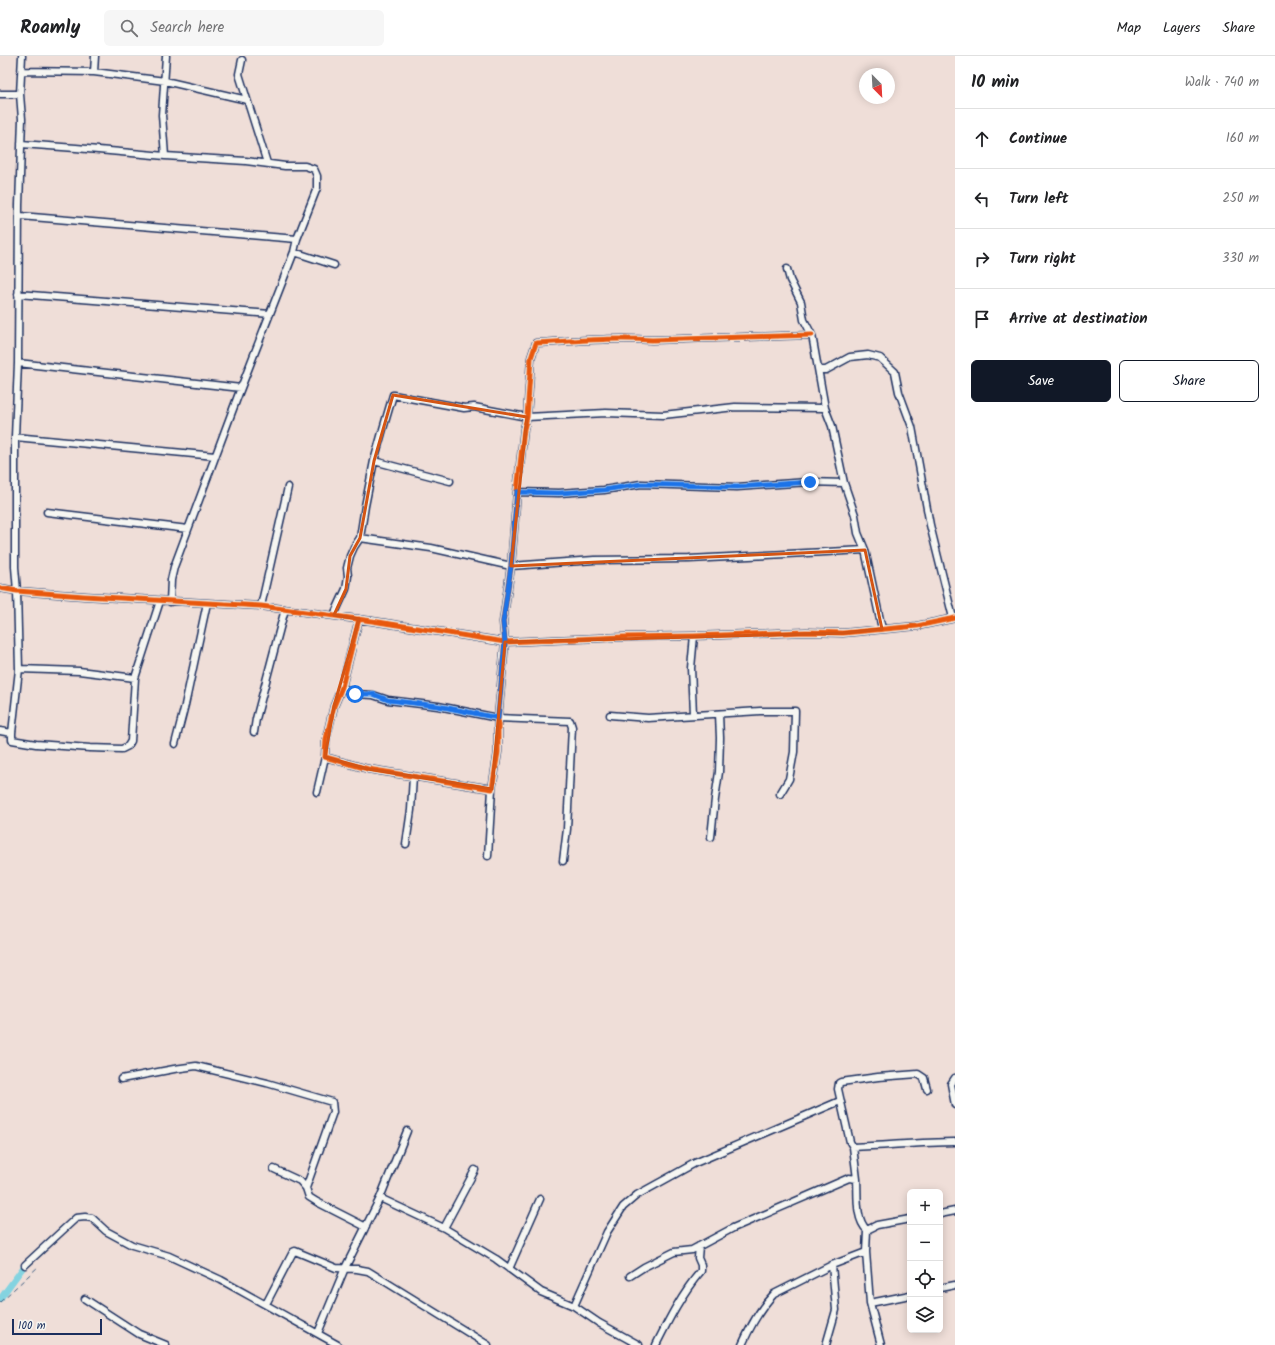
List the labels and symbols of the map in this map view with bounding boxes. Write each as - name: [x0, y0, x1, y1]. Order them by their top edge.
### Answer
- north arrow: [859, 68, 895, 104]
- route end: [801, 473, 819, 491]
- route start: [346, 685, 364, 703]
- scale bar: [12, 1317, 102, 1336]

